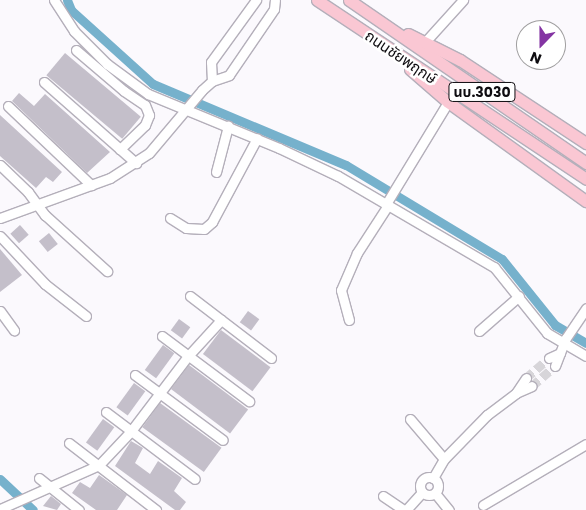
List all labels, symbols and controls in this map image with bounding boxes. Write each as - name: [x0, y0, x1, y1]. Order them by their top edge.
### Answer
- north arrow: [516, 20, 566, 70]
- street label: ถนนชัยพฤกษ์: [362, 26, 440, 88]
- text: N: [527, 47, 544, 69]
- road number: นบ.3030: [448, 80, 516, 104]

